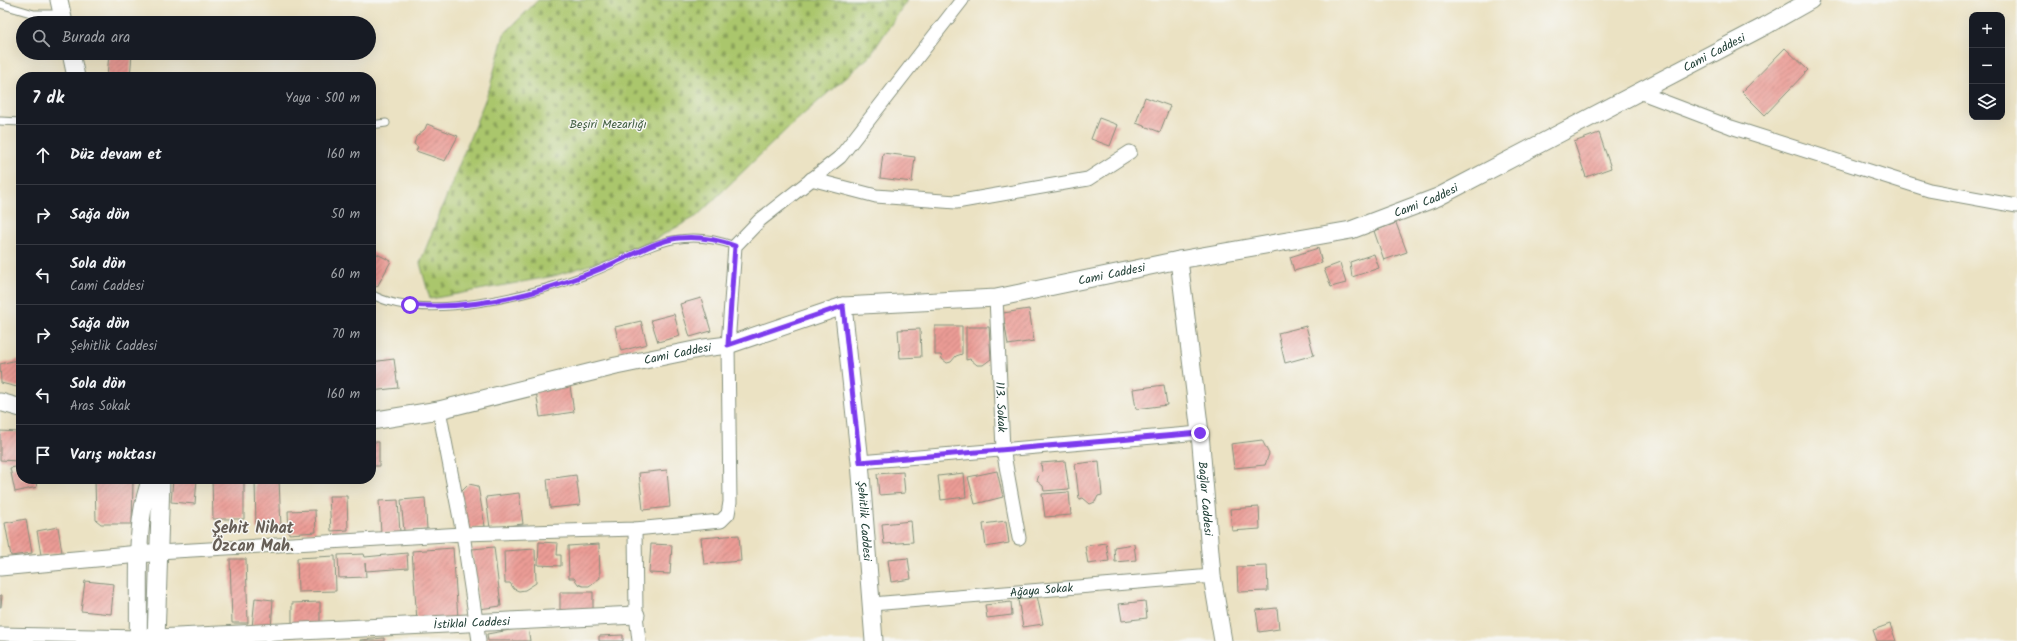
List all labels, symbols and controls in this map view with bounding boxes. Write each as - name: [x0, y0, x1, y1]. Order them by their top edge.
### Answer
- map controls: [1969, 12, 2005, 120]
- button: +: [1969, 12, 2005, 48]
- search box: [16, 16, 376, 60]
- text: Burada ara: [62, 26, 130, 50]
- icon: search: [30, 27, 52, 49]
- street label: Cami Caddesi: [1680, 28, 1750, 77]
- button: −: [1969, 48, 2005, 84]
- button: layers: [1969, 84, 2005, 120]
- text: 7 dk: [32, 85, 64, 112]
- text: Yaya · 500 m: [285, 88, 360, 109]
- park label: Beşiri Mezarlığı: [569, 115, 647, 134]
- text: Düz devam et: [70, 143, 162, 167]
- icon: ahead: [32, 144, 54, 166]
- text: 160 m: [327, 144, 360, 165]
- street label: Cami Caddesi: [1391, 178, 1463, 223]
- text: Sağa dön: [70, 203, 130, 227]
- icon: right: [32, 204, 54, 226]
- text: 50 m: [331, 204, 360, 225]
- text: Sola dön: [70, 252, 126, 276]
- street label: Cami Caddesi: [1076, 258, 1148, 291]
- icon: left: [32, 264, 54, 286]
- text: 60 m: [331, 264, 360, 285]
- text: Cami Caddesi: [70, 276, 144, 297]
- route start: [401, 296, 419, 314]
- text: Sağa dön: [70, 312, 130, 336]
- icon: right: [32, 324, 54, 346]
- text: 70 m: [332, 324, 360, 345]
- text: Şehitlik Caddesi: [70, 336, 157, 357]
- street label: Cami Caddesi: [642, 338, 713, 370]
- text: Sola dön: [70, 372, 126, 396]
- street label: 113. Sokak: [990, 381, 1011, 433]
- icon: left: [32, 384, 54, 406]
- text: 160 m: [327, 384, 360, 405]
- text: Aras Sokak: [70, 396, 130, 417]
- route end: [1191, 424, 1209, 442]
- text: Varış noktası: [70, 443, 156, 467]
- icon: arrive: [32, 444, 54, 466]
- street label: Bağlar Caddesi: [1192, 461, 1218, 538]
- street label: Şehitlik Caddesi: [852, 480, 877, 563]
- district label: Şehit Nihat Özcan Mah.: [212, 516, 295, 559]
- street label: Ağaya Sokak: [1009, 578, 1074, 603]
- street label: İstiklal Caddesi: [433, 612, 511, 635]

